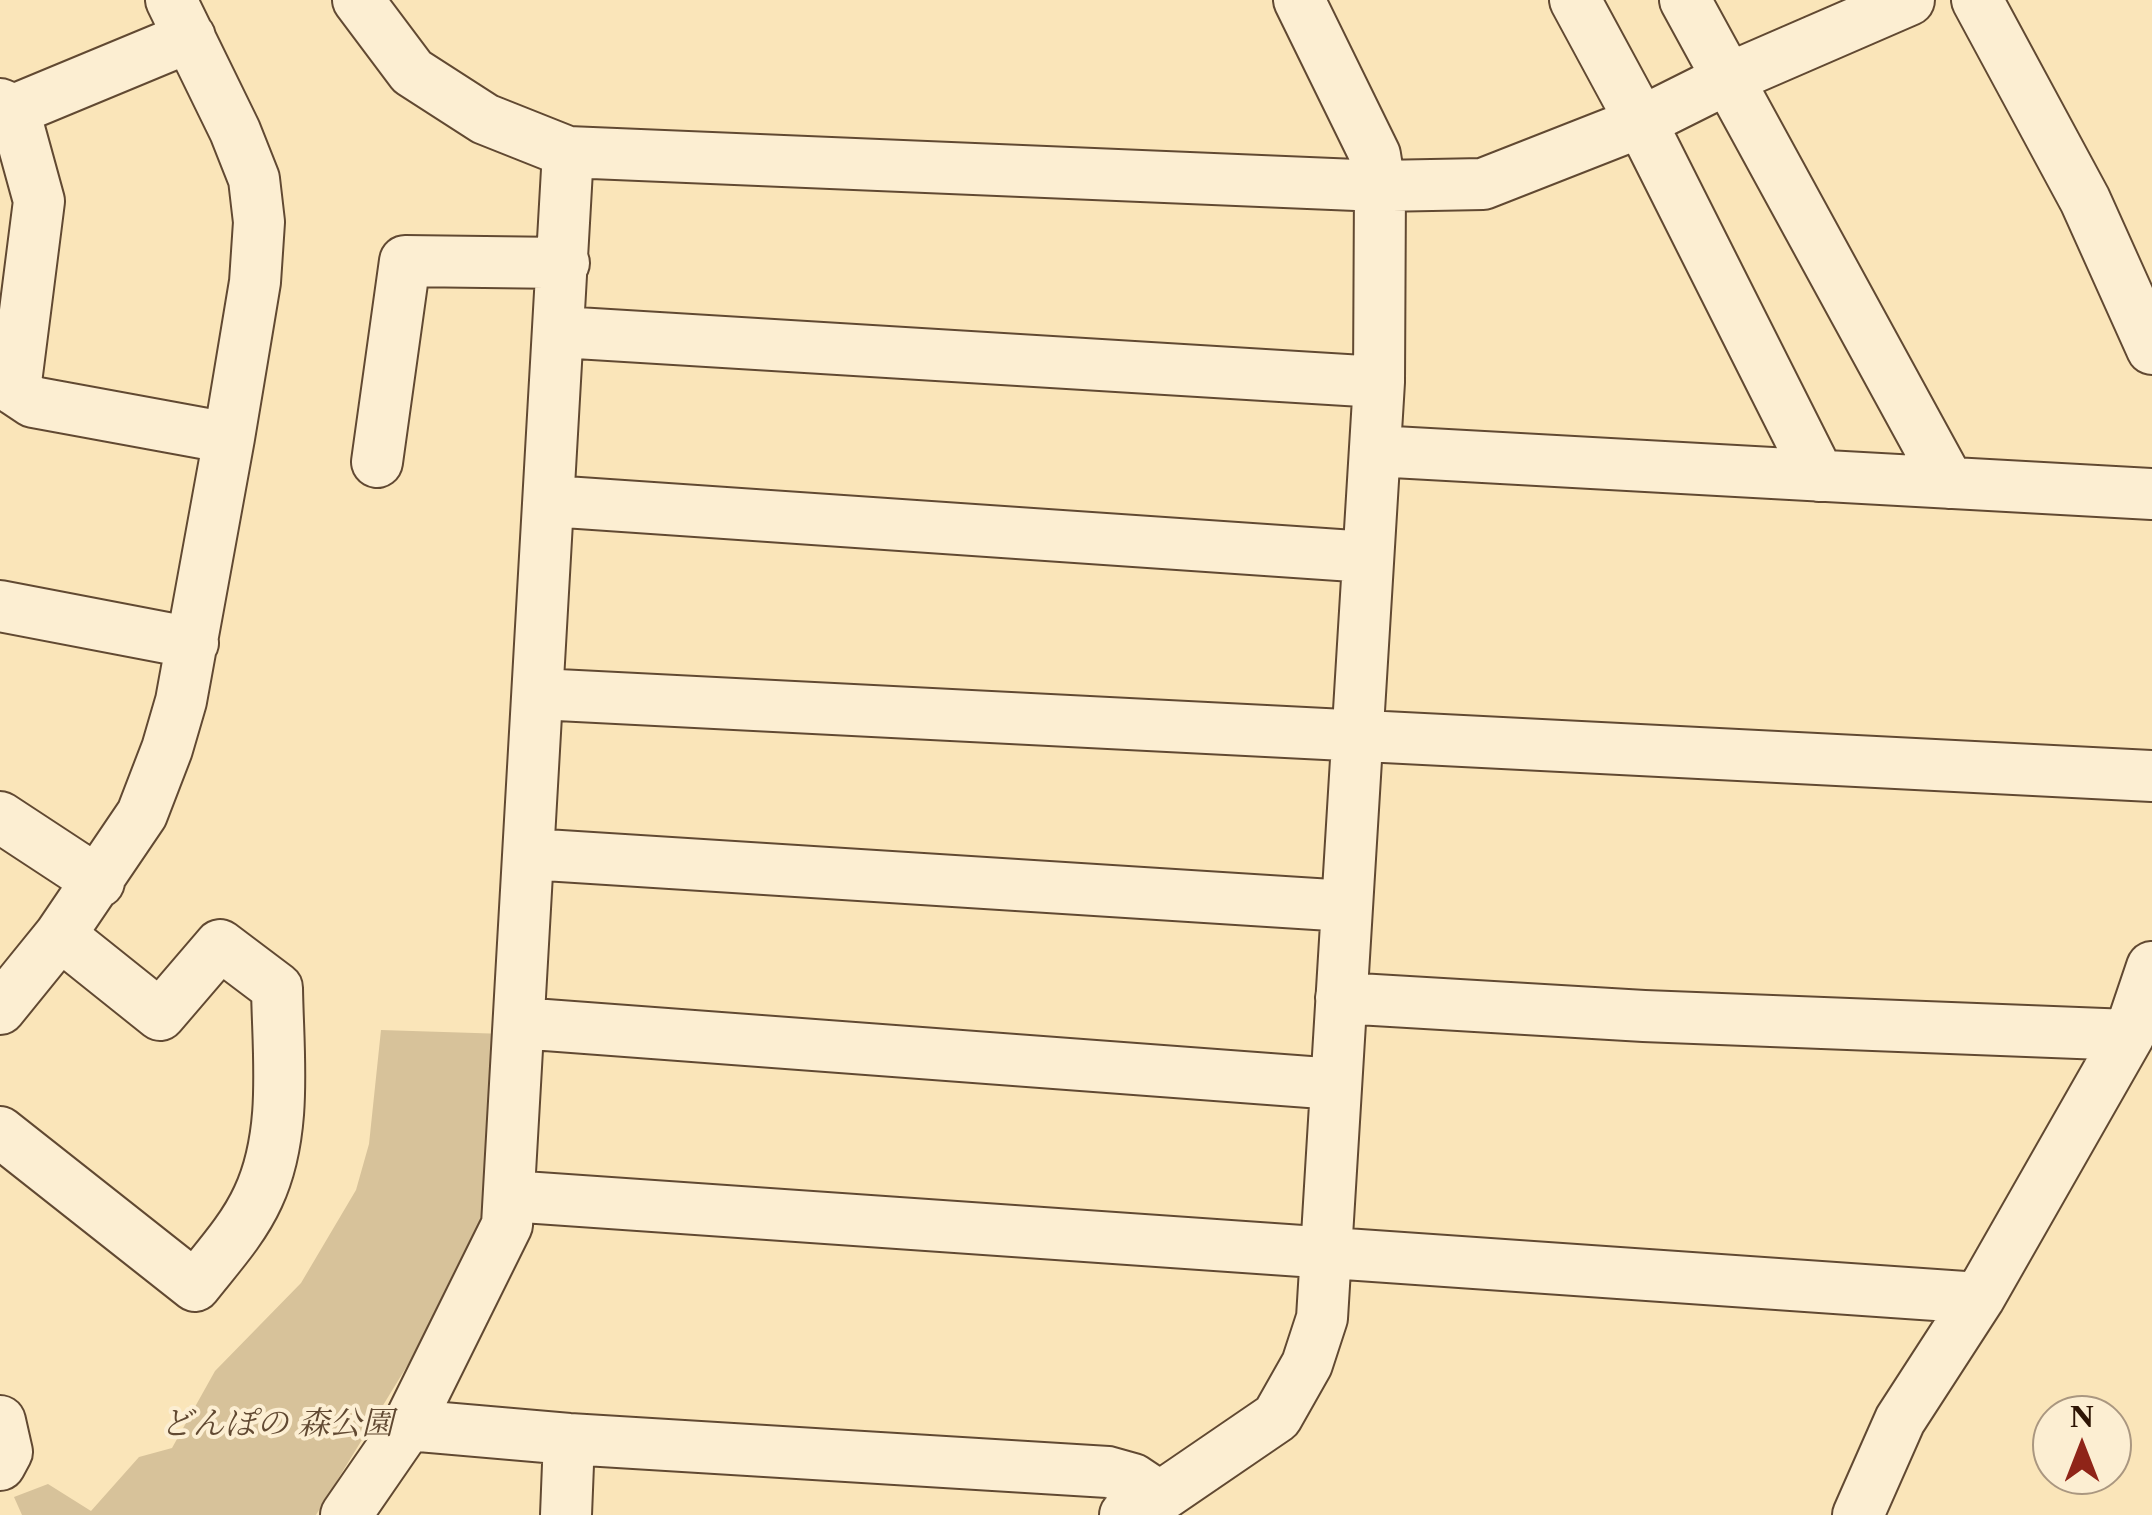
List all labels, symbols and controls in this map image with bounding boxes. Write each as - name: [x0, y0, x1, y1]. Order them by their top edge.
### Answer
- north arrow: [2032, 1395, 2132, 1495]
- text: N: [2070, 1400, 2094, 1434]
- park label: どんぽの 森公園: [161, 1406, 393, 1444]

